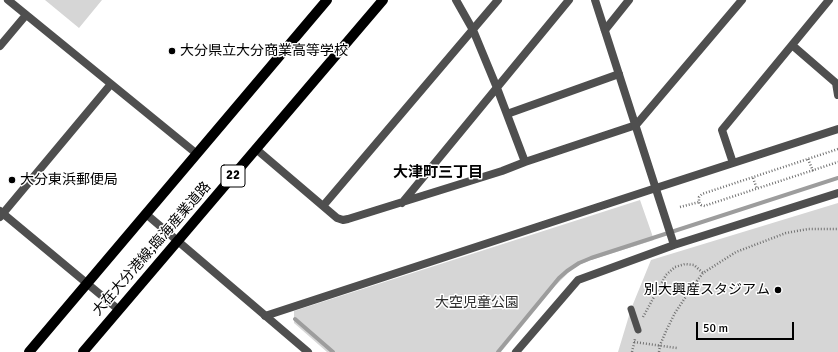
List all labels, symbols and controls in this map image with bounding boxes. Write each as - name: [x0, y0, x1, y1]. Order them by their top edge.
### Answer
- place label: 大分県立大分商業高等学校: [180, 43, 348, 59]
- marker: 大分県立大分商業高等学校: [167, 46, 177, 56]
- district label: 大津町三丁目: [393, 164, 483, 182]
- road number: 22: [221, 165, 245, 187]
- place label: 大分東浜郵便局: [20, 172, 118, 188]
- marker: 大分東浜郵便局: [7, 175, 17, 185]
- street label: 大在大分港線;臨海産業道路: [89, 179, 215, 319]
- place label: 別大興産スタジアム: [644, 282, 770, 298]
- marker: 別大興産スタジアム: [773, 285, 783, 295]
- park label: 大空児童公園: [435, 295, 519, 311]
- scale bar: [698, 314, 796, 340]
- text: 50 m: [703, 321, 728, 336]

